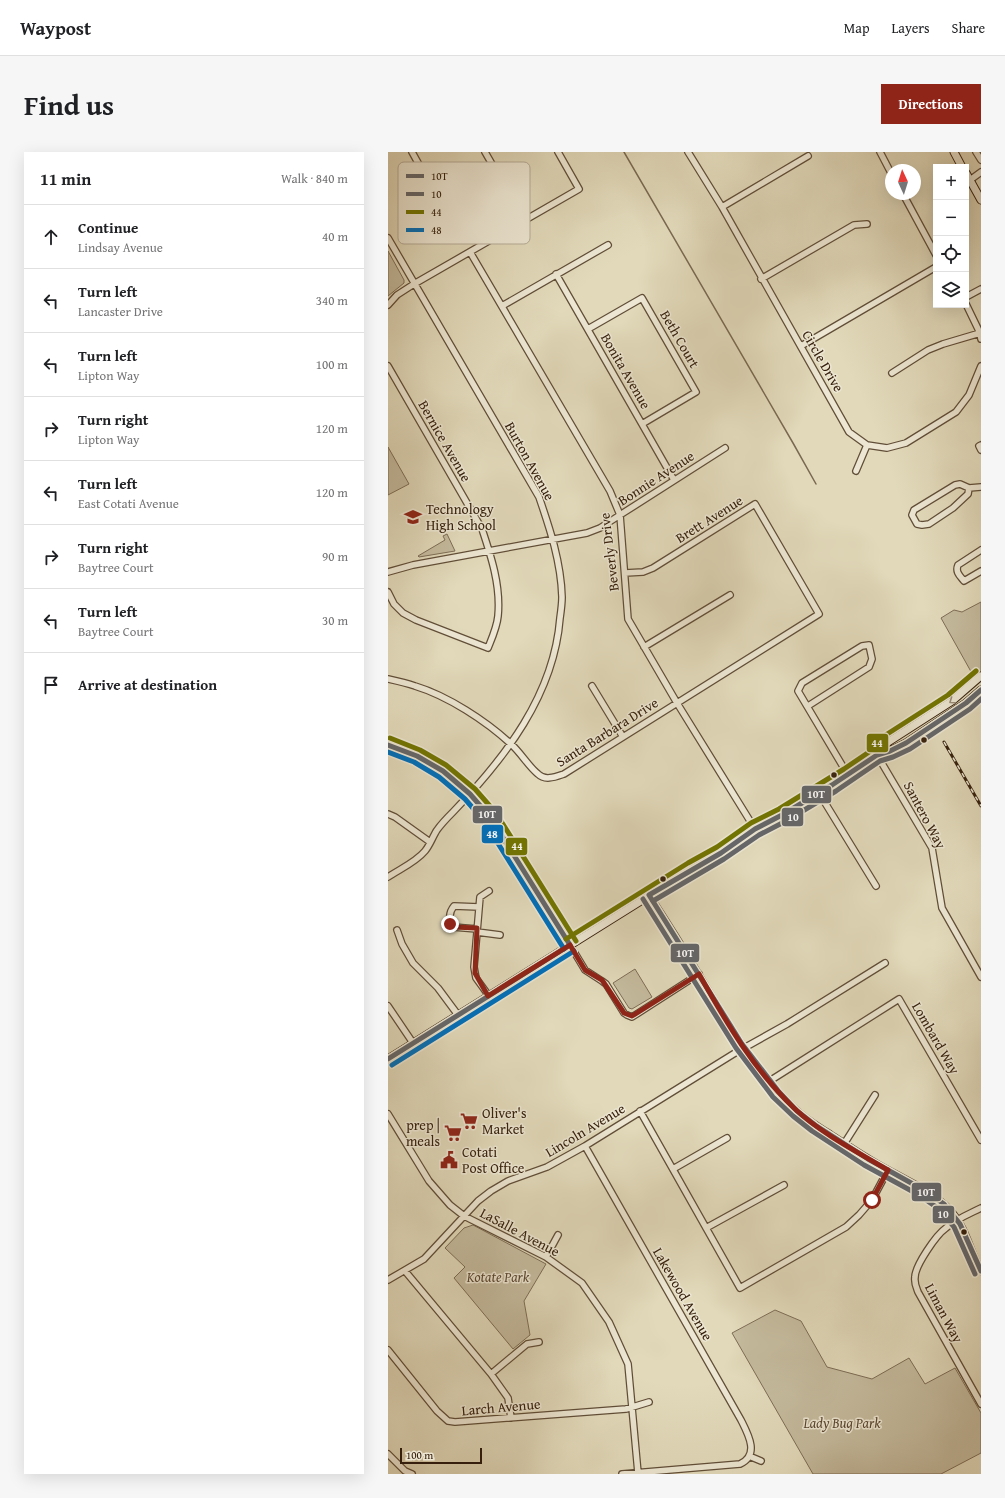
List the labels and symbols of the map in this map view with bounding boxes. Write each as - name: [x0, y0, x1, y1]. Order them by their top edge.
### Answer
- legend: [398, 162, 530, 244]
- north arrow: [885, 164, 921, 200]
- text: 10T: [431, 168, 448, 184]
- text: 10: [431, 186, 442, 202]
- text: 44: [431, 204, 442, 220]
- text: 48: [431, 222, 442, 238]
- street label: Beth Court: [655, 307, 705, 372]
- street label: Circle Drive: [797, 327, 849, 396]
- street label: Bonita Avenue: [596, 329, 656, 413]
- street label: Bernice Avenue: [414, 397, 477, 486]
- street label: Burton Avenue: [500, 418, 560, 504]
- street label: Bonnie Avenue: [614, 446, 698, 510]
- street label: Brett Avenue: [671, 490, 747, 548]
- place label: Technology High School: [426, 499, 496, 535]
- school or university icon: Technology High School: [403, 507, 423, 527]
- street label: Beverly Drive: [594, 511, 624, 592]
- street label: Santa Barbara Drive: [552, 692, 662, 771]
- one-way arrow: [949, 696, 956, 703]
- line badge: 44: [866, 733, 889, 753]
- text: 44: [871, 735, 883, 751]
- unlabelled marker: [919, 735, 929, 745]
- unlabelled marker: [829, 770, 839, 780]
- street label: Santero Way: [899, 778, 951, 852]
- line badge: 10T: [801, 785, 832, 804]
- text: 10T: [807, 786, 825, 802]
- line badge: 10T: [472, 805, 503, 824]
- text: 10T: [478, 806, 496, 822]
- line badge: 10: [781, 807, 804, 827]
- text: 10: [787, 809, 799, 825]
- line badge: 48: [481, 824, 504, 844]
- text: 48: [486, 826, 498, 842]
- line badge: 44: [505, 837, 528, 856]
- text: 44: [511, 838, 523, 854]
- unlabelled marker: [658, 874, 668, 884]
- route end: [441, 915, 459, 933]
- line badge: 10T: [670, 943, 700, 963]
- text: 10T: [676, 945, 694, 961]
- street label: Lombard Way: [907, 998, 965, 1078]
- street label: Lincoln Avenue: [541, 1098, 629, 1162]
- place label: Oliver's Market: [482, 1103, 527, 1139]
- supermarket icon: Oliver's Market: [459, 1111, 479, 1131]
- place label: prep | meals: [406, 1115, 440, 1151]
- supermarket icon: prep | meals: [443, 1123, 463, 1143]
- place label: Cotati Post Office: [462, 1142, 525, 1178]
- public building icon: Cotati Post Office: [439, 1150, 459, 1170]
- line badge: 10T: [911, 1182, 942, 1202]
- text: 10T: [917, 1184, 935, 1200]
- route start: [863, 1191, 881, 1209]
- street label: LaSalle Avenue: [477, 1203, 564, 1262]
- line badge: 10: [932, 1205, 955, 1224]
- text: 10: [937, 1206, 949, 1222]
- unlabelled marker: [959, 1227, 969, 1237]
- street label: Lakewood Avenue: [648, 1244, 718, 1345]
- park label: Kotate Park: [466, 1267, 530, 1287]
- street label: Liman Way: [920, 1280, 968, 1346]
- street label: Larch Avenue: [461, 1394, 542, 1420]
- park label: Lady Bug Park: [802, 1413, 881, 1433]
- scale bar: [400, 1446, 482, 1465]

